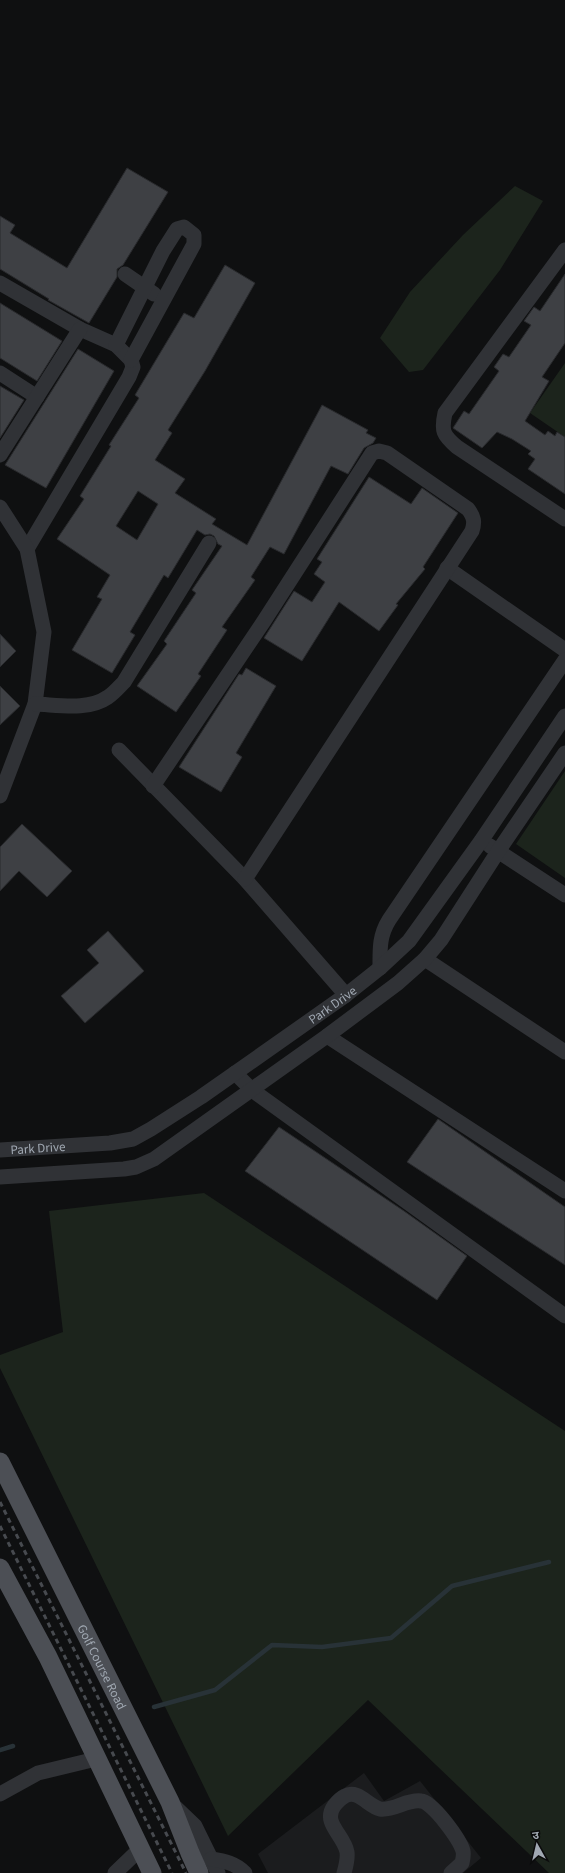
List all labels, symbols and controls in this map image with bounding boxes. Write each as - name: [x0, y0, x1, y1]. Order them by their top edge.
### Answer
- street label: Park Drive: [305, 982, 361, 1029]
- street label: Park Drive: [10, 1138, 66, 1159]
- street label: Golf Course Road: [73, 1622, 130, 1713]
- north arrow: [517, 1825, 557, 1865]
- text: उ: [531, 1828, 540, 1843]

